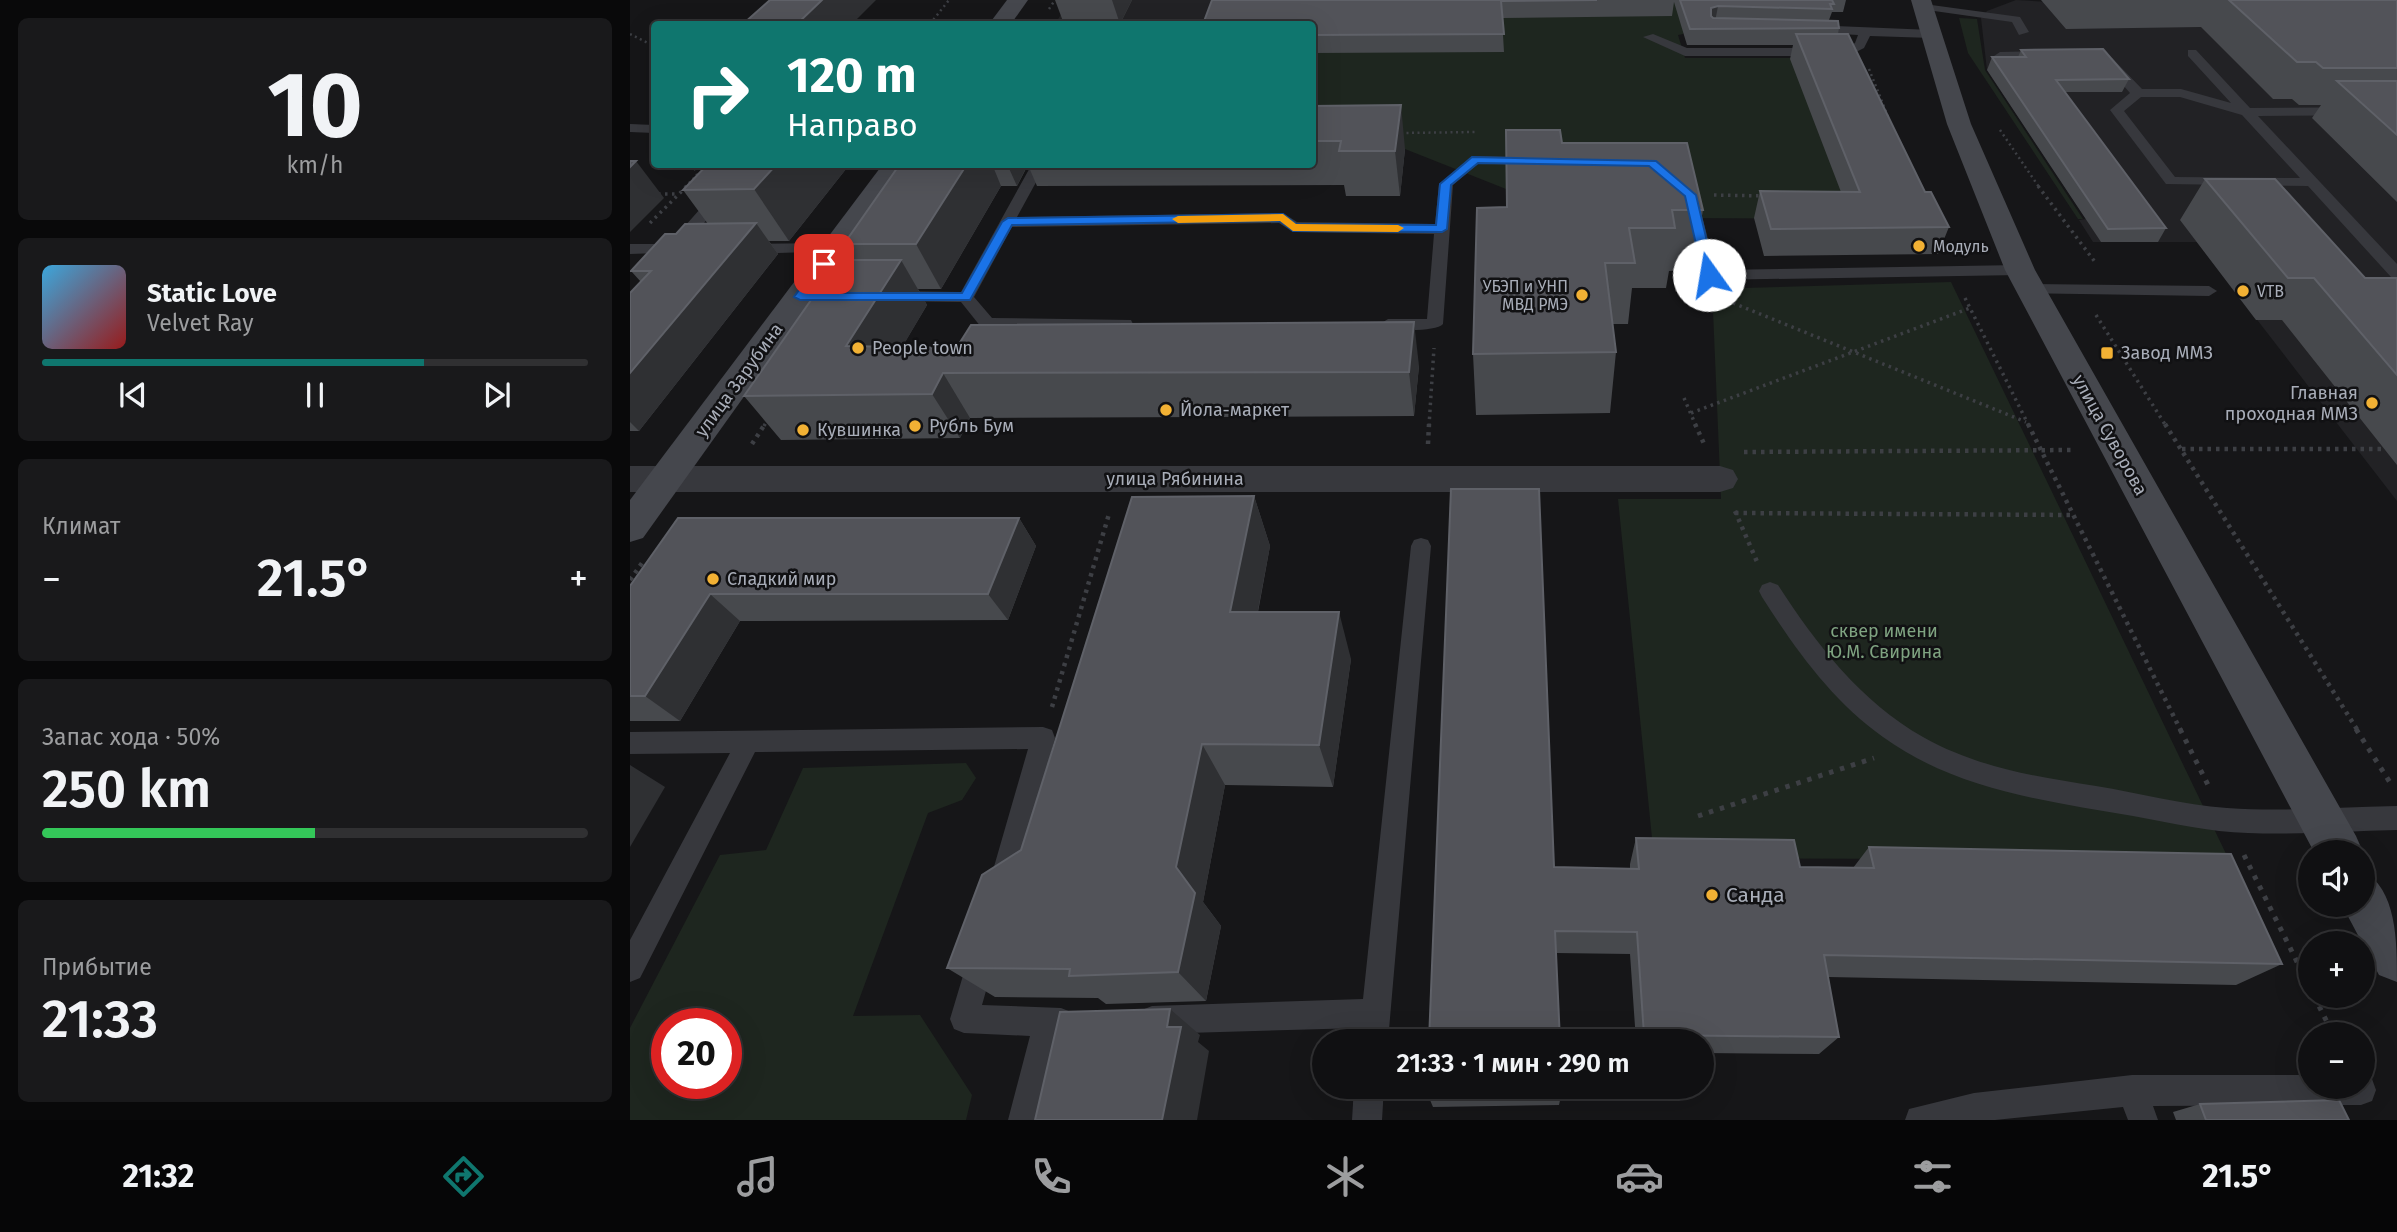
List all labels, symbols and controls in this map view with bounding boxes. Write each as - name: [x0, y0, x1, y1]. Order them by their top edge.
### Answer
- text: 120 m: [787, 46, 917, 105]
- icon: right: [672, 49, 763, 140]
- text: 10: [267, 51, 363, 160]
- text: Направо: [787, 106, 918, 144]
- text: km/h: [287, 151, 343, 179]
- pin: [794, 234, 854, 294]
- place label: Модуль: [1933, 237, 1989, 256]
- position arrow: [1672, 238, 1746, 312]
- marker: Модуль: [1911, 238, 1927, 254]
- icon: arrive: [805, 245, 843, 283]
- place label: УБЭП и УНП МВД РМЭ: [1483, 277, 1568, 314]
- text: Static Love: [147, 278, 277, 309]
- place label: VTB: [2257, 282, 2284, 301]
- marker: VTB: [2235, 283, 2251, 299]
- marker: УБЭП и УНП МВД РМЭ: [1574, 287, 1590, 303]
- text: Velvet Ray: [147, 309, 254, 337]
- street label: улица Зарубина: [690, 319, 788, 441]
- place label: People town: [872, 337, 973, 359]
- marker: People town: [850, 340, 866, 356]
- place label: Завод ММЗ: [2121, 342, 2213, 364]
- marker: Завод ММЗ: [2099, 345, 2115, 361]
- street label: улица Суворова: [2068, 371, 2152, 499]
- icon: previous: [114, 376, 152, 414]
- icon: pause: [296, 376, 334, 414]
- icon: next: [478, 376, 516, 414]
- place label: Главная проходная ММЗ: [2225, 382, 2358, 425]
- marker: Главная проходная ММЗ: [2364, 395, 2380, 411]
- place label: Йола-маркет: [1180, 399, 1290, 421]
- marker: Йола-маркет: [1158, 402, 1174, 418]
- place label: Рубль Бум: [929, 415, 1014, 437]
- marker: Рубль Бум: [907, 418, 923, 434]
- place label: Кувшинка: [817, 419, 901, 441]
- marker: Кувшинка: [795, 422, 811, 438]
- street label: улица Рябинина: [1106, 468, 1244, 490]
- text: Климат: [42, 512, 120, 540]
- text: 21.5°: [257, 547, 373, 610]
- text: −: [42, 556, 61, 602]
- text: +: [569, 556, 588, 602]
- place label: Сладкий мир: [727, 568, 837, 590]
- marker: Сладкий мир: [705, 571, 721, 587]
- park label: сквер имени Ю.М. Свирина: [1826, 620, 1942, 663]
- text: Запас хода · 50%: [42, 723, 220, 751]
- text: 250 km: [42, 758, 211, 821]
- map controls: [2298, 840, 2375, 1099]
- button: sound: [2298, 840, 2375, 917]
- place label: Санда: [1726, 882, 1785, 908]
- marker: Санда: [1704, 887, 1720, 903]
- button: +: [2298, 931, 2375, 1008]
- text: Прибытие: [42, 953, 152, 981]
- text: 21:33: [42, 988, 158, 1051]
- speed limit sign: 20: [651, 1008, 742, 1099]
- button: −: [2298, 1022, 2375, 1099]
- text: 21:33 · 1 мин · 290 m: [1396, 1048, 1630, 1079]
- icon: directions: [439, 1152, 488, 1201]
- icon: music: [733, 1152, 782, 1201]
- icon: phone: [1027, 1152, 1076, 1201]
- icon: climate: [1321, 1152, 1370, 1201]
- icon: car: [1615, 1152, 1664, 1201]
- icon: filters: [1908, 1152, 1957, 1201]
- text: 21:32: [122, 1157, 194, 1195]
- text: 21.5°: [2202, 1157, 2275, 1195]

